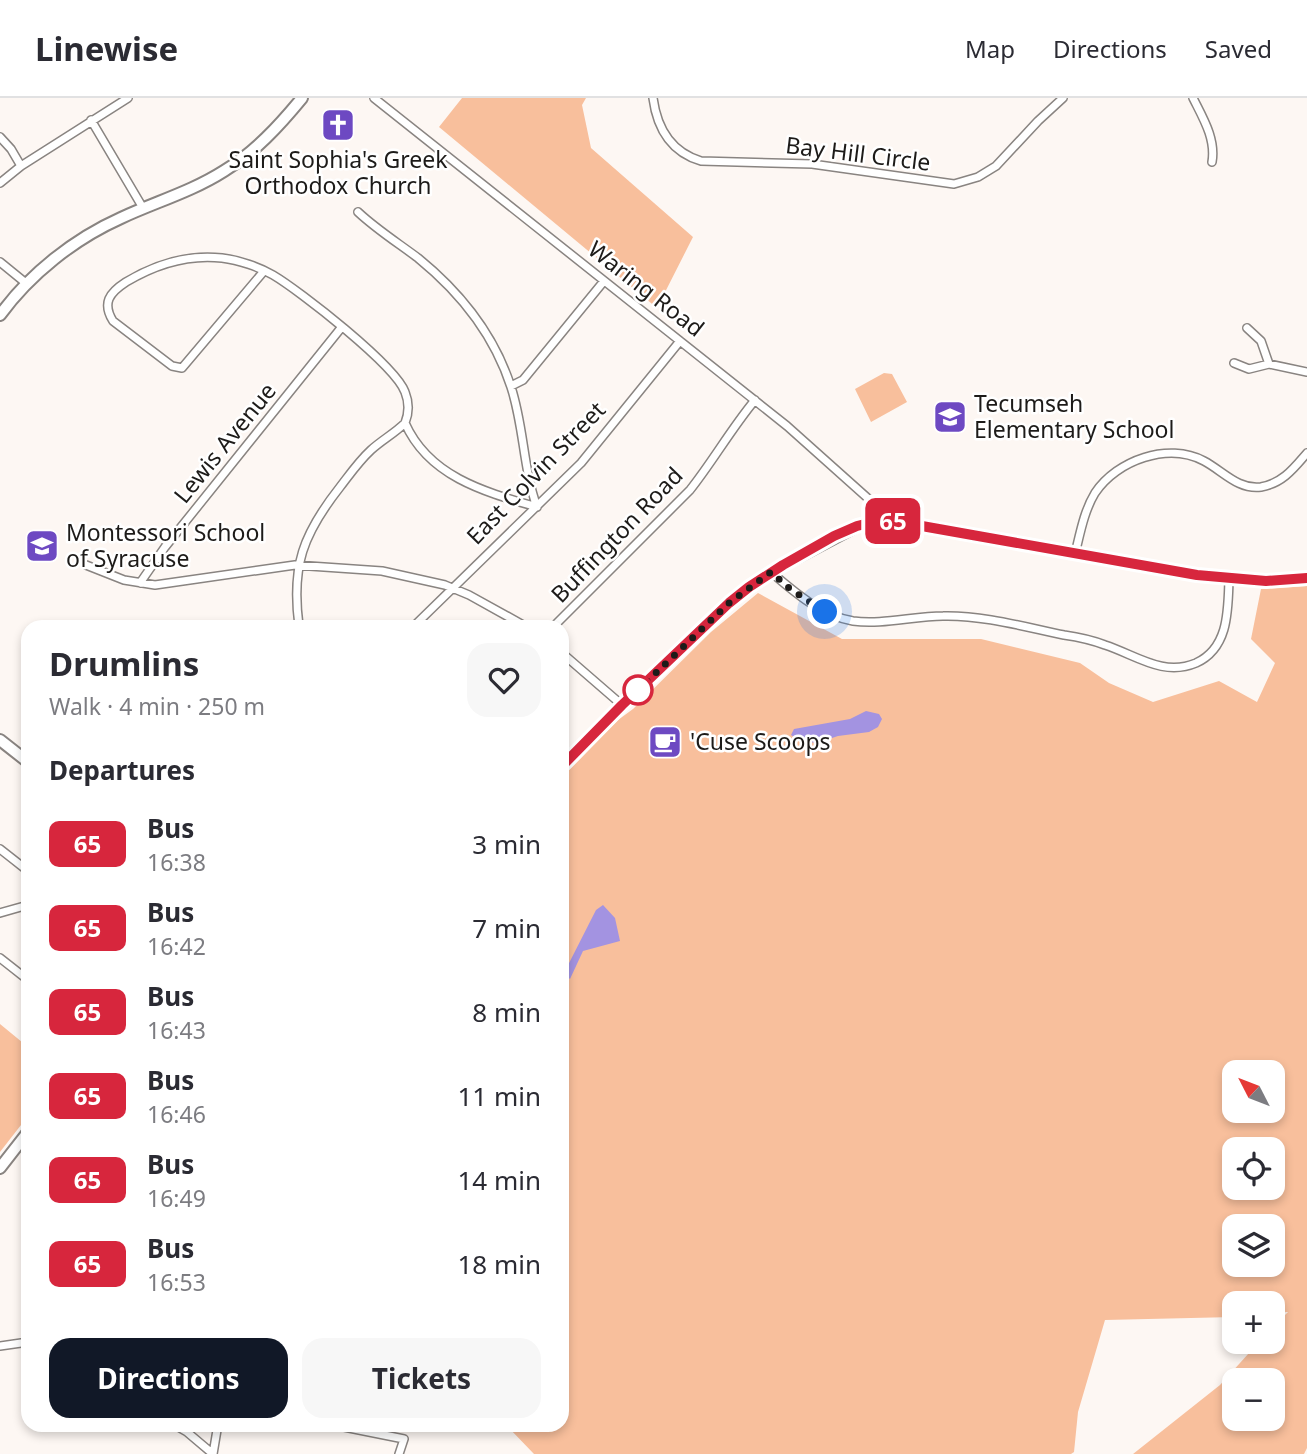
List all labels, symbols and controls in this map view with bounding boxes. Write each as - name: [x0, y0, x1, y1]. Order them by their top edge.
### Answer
- text: Linewise: [35, 26, 178, 71]
- text: Map: [965, 32, 1015, 65]
- text: Directions: [1053, 32, 1167, 65]
- text: Saved: [1205, 32, 1272, 65]
- church icon: Saint Sophia's Greek Orthodox Church: [319, 106, 357, 144]
- street label: Bay Hill Circle: [784, 128, 932, 178]
- place label: Saint Sophia's Greek Orthodox Church: [229, 143, 448, 201]
- street label: Waring Road: [582, 233, 711, 344]
- street label: Lewis Avenue: [166, 375, 283, 509]
- place label: Tecumseh Elementary School: [974, 387, 1174, 445]
- street label: East Colvin Street: [459, 394, 612, 551]
- school or university icon: Tecumseh Elementary School: [931, 398, 969, 436]
- street label: Buffington Road: [543, 460, 689, 609]
- line badge: 65: [862, 498, 924, 544]
- text: 65: [879, 504, 907, 537]
- place label: Montessori School of Syracuse: [66, 516, 265, 574]
- school or university icon: Montessori School of Syracuse: [23, 527, 61, 565]
- your location: [807, 594, 842, 629]
- text: Drumlins: [49, 641, 199, 686]
- button: heart: [467, 643, 541, 717]
- unlabelled marker: [623, 675, 653, 705]
- text: Walk · 4 min · 250 m: [49, 690, 265, 722]
- cafe icon: 'Cuse Scoops: [646, 723, 684, 761]
- place label: 'Cuse Scoops: [690, 725, 831, 757]
- text: Departures: [49, 752, 195, 788]
- text: Bus: [147, 810, 194, 846]
- text: 3 min: [472, 826, 541, 862]
- text: 65: [74, 827, 101, 860]
- text: 16:38: [147, 846, 206, 878]
- text: Bus: [147, 894, 194, 930]
- text: 7 min: [472, 910, 541, 946]
- text: 65: [74, 911, 101, 944]
- text: 16:42: [147, 930, 206, 962]
- text: Bus: [147, 978, 194, 1014]
- text: 8 min: [472, 994, 541, 1030]
- text: 65: [74, 995, 101, 1028]
- text: 16:43: [147, 1014, 206, 1046]
- north arrow: [1222, 1060, 1284, 1124]
- map controls: [1222, 1060, 1285, 1431]
- text: Bus: [147, 1062, 194, 1098]
- text: 11 min: [457, 1078, 541, 1114]
- text: 65: [74, 1079, 101, 1112]
- text: 16:46: [147, 1098, 206, 1130]
- button: locate: [1222, 1137, 1285, 1200]
- text: Bus: [147, 1146, 194, 1182]
- text: 14 min: [457, 1162, 541, 1198]
- text: 65: [74, 1163, 101, 1196]
- text: 16:49: [147, 1182, 206, 1214]
- button: layers: [1222, 1214, 1285, 1277]
- text: Bus: [147, 1230, 194, 1266]
- text: 18 min: [457, 1246, 541, 1282]
- text: 65: [74, 1247, 101, 1280]
- text: 16:53: [147, 1266, 206, 1298]
- button: +: [1222, 1291, 1285, 1354]
- button: Directions: [49, 1338, 288, 1418]
- button: Tickets: [302, 1338, 541, 1418]
- button: −: [1222, 1368, 1285, 1431]

